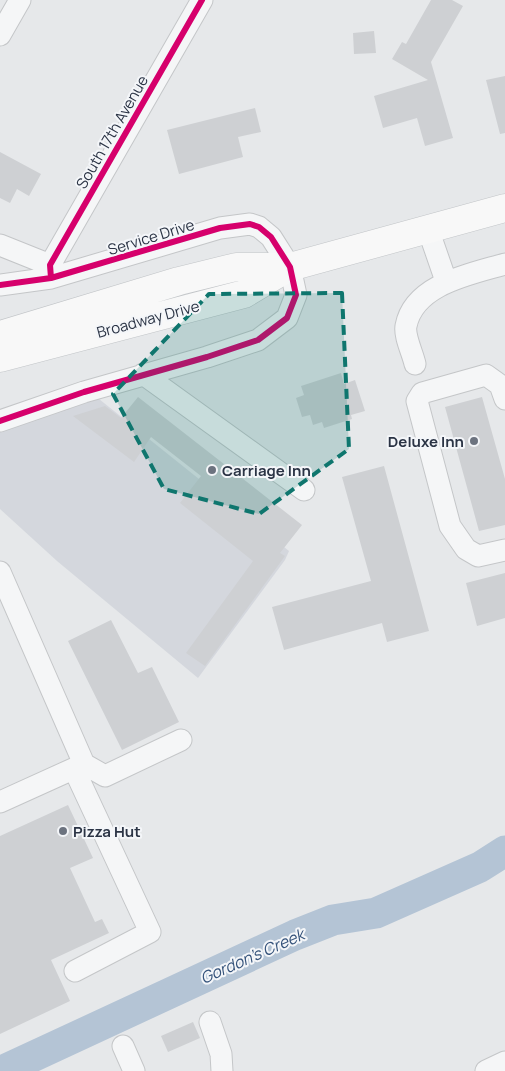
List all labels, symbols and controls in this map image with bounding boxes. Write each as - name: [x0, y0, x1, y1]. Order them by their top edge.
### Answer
- street label: South 17th Avenue: [71, 71, 153, 193]
- street label: Service Drive: [105, 214, 197, 260]
- street label: Broadway Drive: [94, 295, 202, 343]
- place label: Deluxe Inn: [388, 431, 464, 452]
- marker: Deluxe Inn: [468, 435, 480, 447]
- place label: Carriage Inn: [222, 460, 311, 481]
- marker: Carriage Inn: [206, 464, 218, 476]
- place label: Pizza Hut: [73, 821, 141, 842]
- marker: Pizza Hut: [57, 825, 69, 837]
- water label: Gordon's Creek: [196, 922, 309, 989]

